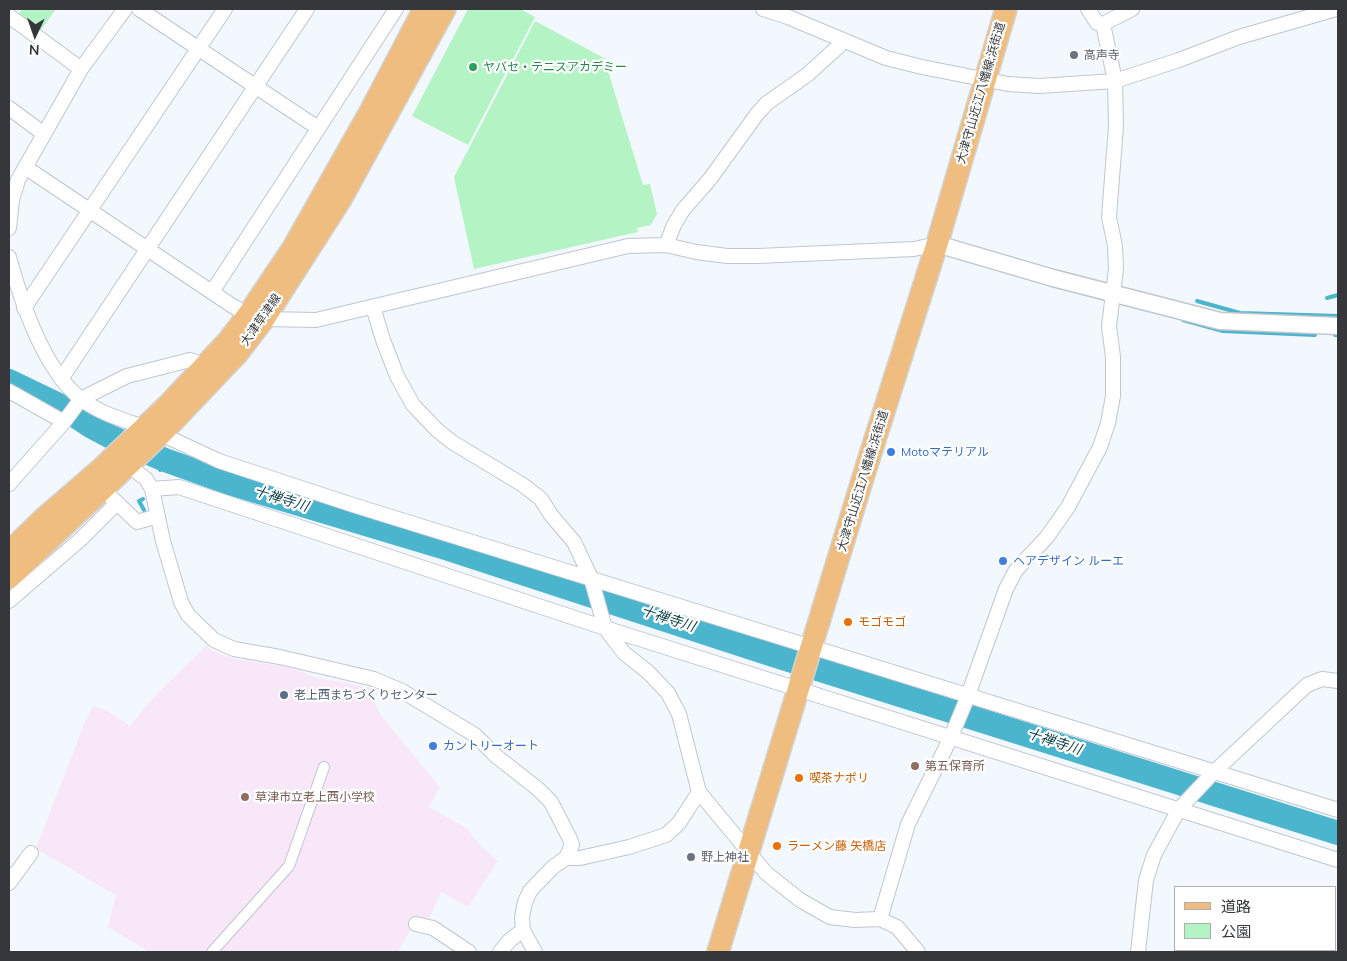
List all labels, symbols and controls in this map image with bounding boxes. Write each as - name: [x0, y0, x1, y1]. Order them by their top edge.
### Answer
- north arrow: [10, 10, 60, 60]
- street label: 大津守山近江八幡線;浜街道: [954, 20, 1008, 166]
- text: N: [28, 41, 40, 59]
- place label: 高声寺: [1084, 48, 1120, 62]
- marker: 高声寺: [1068, 49, 1080, 61]
- place label: ヤバセ・テニスアカデミー: [483, 60, 627, 74]
- marker: ヤバセ・テニスアカデミー: [467, 61, 479, 73]
- street label: 大津草津線: [238, 291, 284, 349]
- street label: 大津守山近江八幡線;浜街道: [835, 409, 891, 553]
- place label: Motoマテリアル: [901, 445, 989, 459]
- marker: Motoマテリアル: [885, 446, 897, 458]
- water label: 十禅寺川: [252, 483, 310, 515]
- place label: ヘアデザイン ルーエ: [1013, 554, 1124, 568]
- marker: ヘアデザイン ルーエ: [997, 555, 1009, 567]
- water label: 十禅寺川: [639, 602, 697, 636]
- place label: モゴモゴ: [858, 615, 906, 629]
- marker: モゴモゴ: [842, 616, 854, 628]
- place label: 老上西まちづくりセンター: [294, 688, 438, 702]
- marker: 老上西まちづくりセンター: [278, 689, 290, 701]
- water label: 十禅寺川: [1025, 725, 1083, 759]
- place label: カントリーオート: [443, 739, 539, 753]
- marker: カントリーオート: [427, 740, 439, 752]
- place label: 第五保育所: [925, 759, 985, 773]
- marker: 第五保育所: [909, 760, 921, 772]
- place label: 喫茶ナポリ: [809, 771, 869, 785]
- marker: 喫茶ナポリ: [793, 772, 805, 784]
- place label: 草津市立老上西小学校: [255, 790, 375, 804]
- marker: 草津市立老上西小学校: [239, 791, 251, 803]
- place label: ラーメン藤 矢橋店: [787, 839, 886, 853]
- marker: ラーメン藤 矢橋店: [771, 840, 783, 852]
- place label: 野上神社: [701, 850, 749, 864]
- marker: 野上神社: [685, 851, 697, 863]
- legend: [1174, 886, 1337, 951]
- text: 道路: [1221, 897, 1251, 916]
- text: 公園: [1221, 922, 1251, 941]

